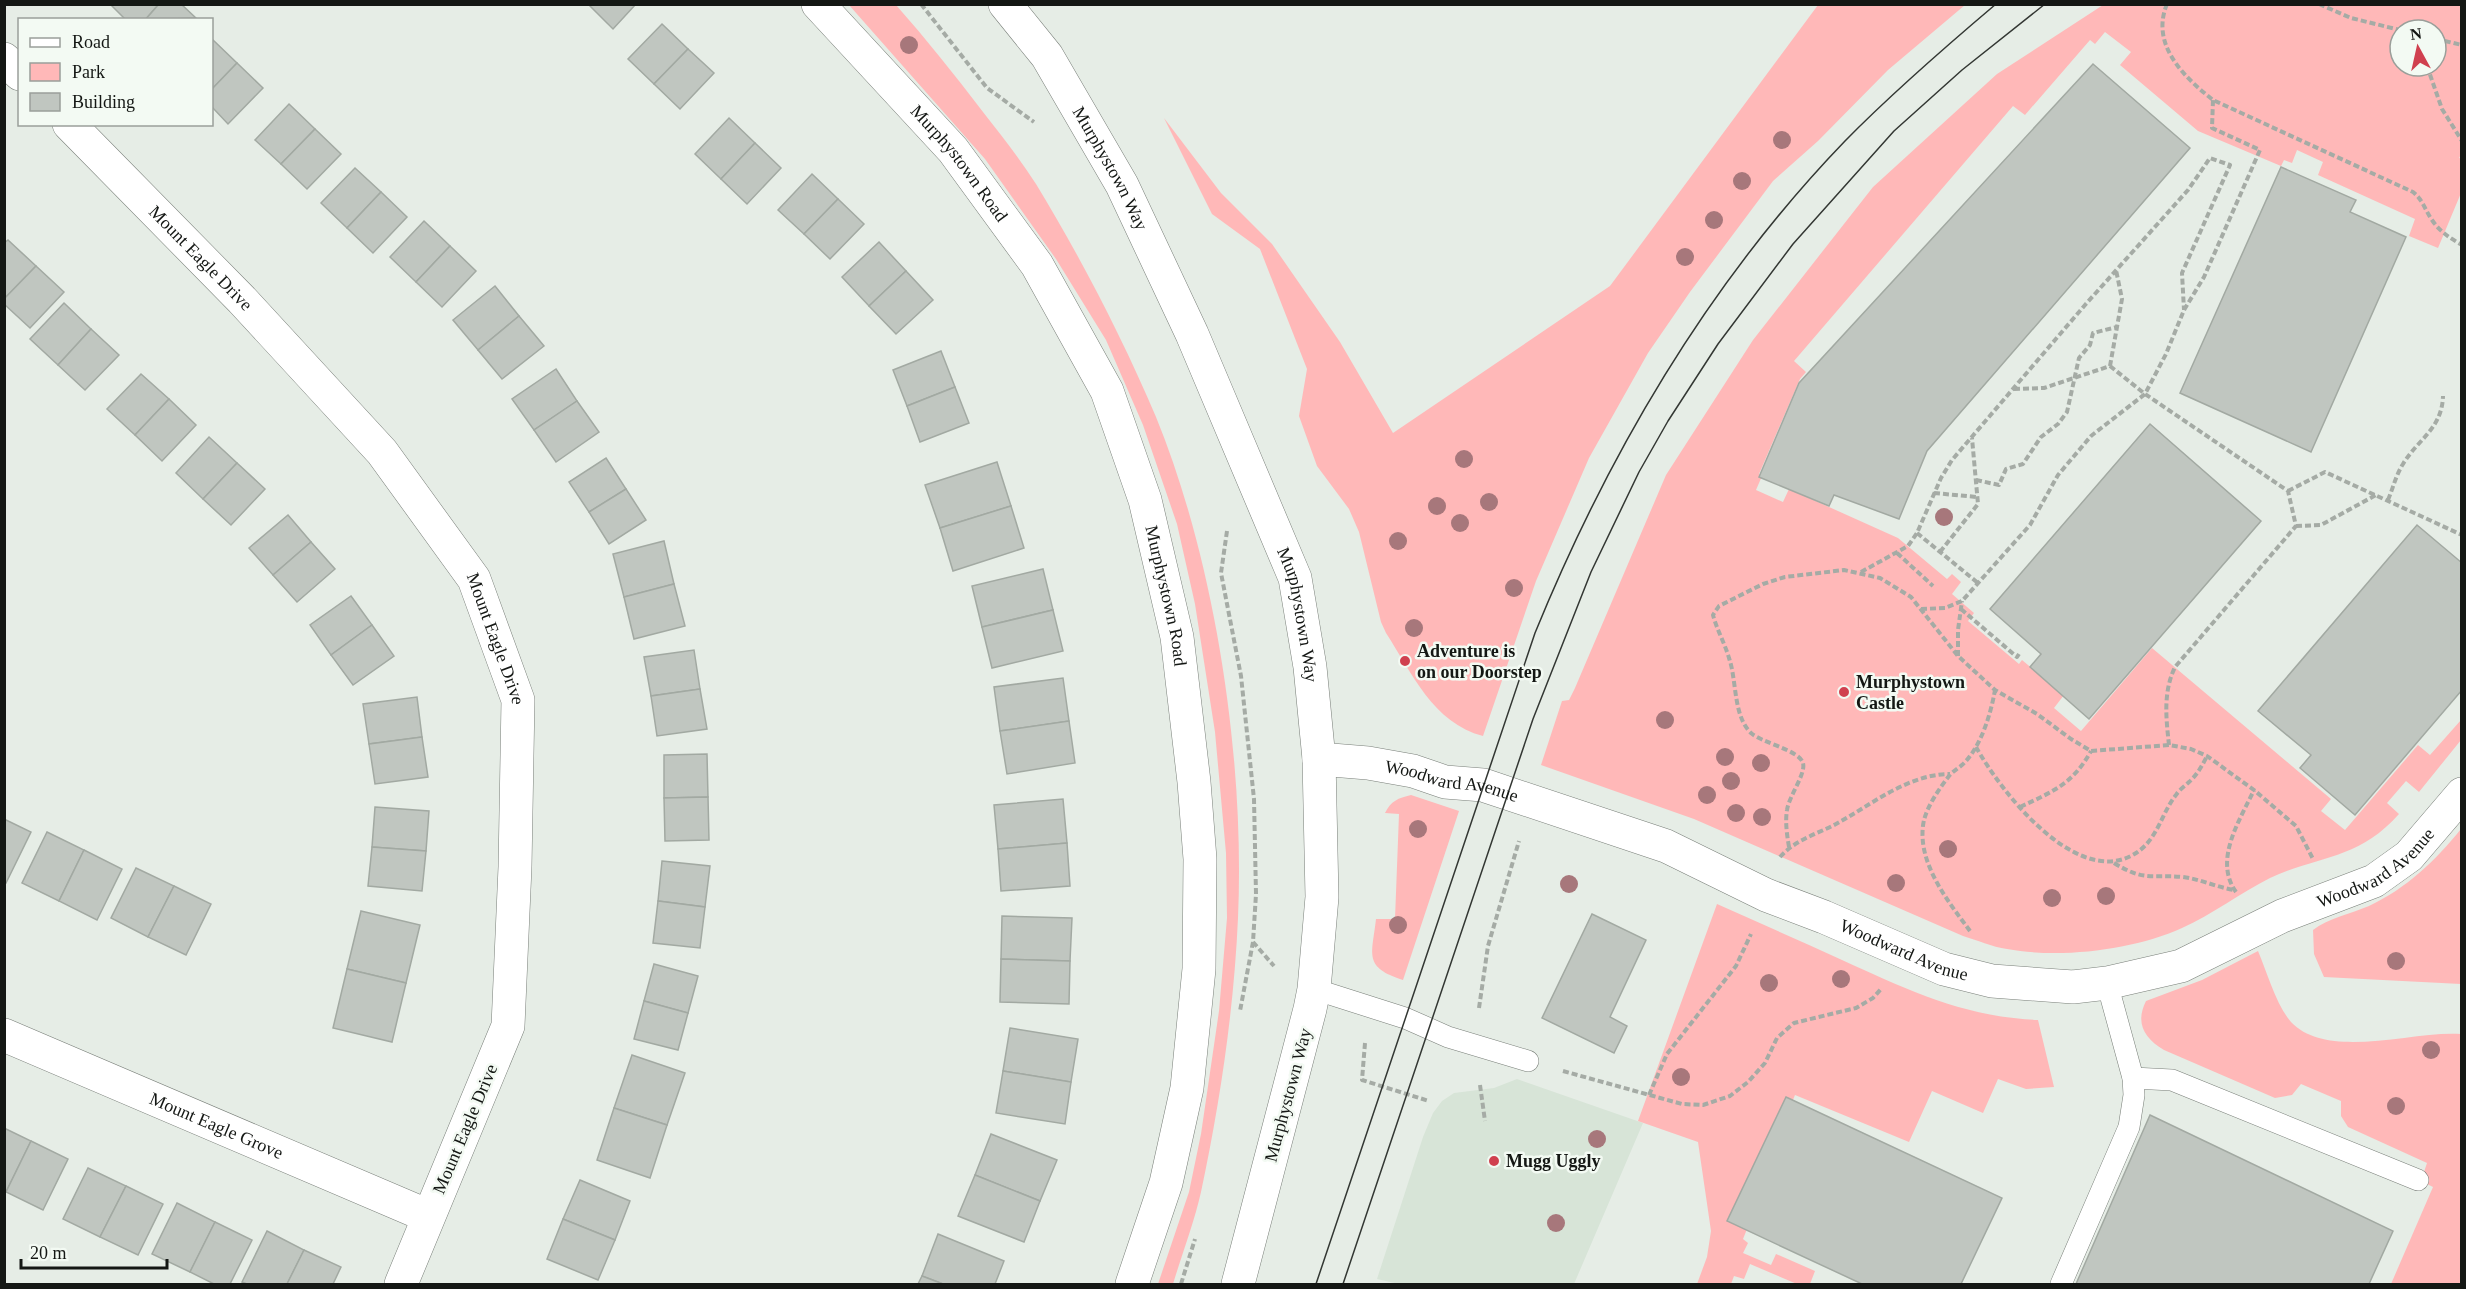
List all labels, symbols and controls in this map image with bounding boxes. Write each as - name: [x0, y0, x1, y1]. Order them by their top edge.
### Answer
- legend: [18, 18, 213, 126]
- north arrow: [2388, 18, 2448, 78]
- text: N: [2409, 24, 2423, 43]
- text: Road: [72, 32, 110, 52]
- text: Park: [72, 62, 105, 82]
- text: Building: [72, 92, 135, 112]
- street label: Murphystown Road: [907, 101, 1012, 225]
- street label: Murphystown Way: [1069, 103, 1152, 233]
- street label: Mount Eagle Drive: [145, 201, 257, 315]
- street label: Murphystown Road: [1141, 523, 1190, 667]
- street label: Murphystown Way: [1273, 544, 1321, 683]
- street label: Mount Eagle Drive: [463, 570, 528, 705]
- place label: Adventure is on our Doorstep: [1417, 641, 1542, 682]
- marker: Adventure is on our Doorstep: [1398, 654, 1412, 668]
- place label: Murphystown Castle: [1856, 672, 1965, 713]
- marker: Murphystown Castle: [1837, 685, 1851, 699]
- street label: Woodward Avenue: [1383, 756, 1521, 806]
- street label: Woodward Avenue: [2314, 824, 2438, 912]
- street label: Woodward Avenue: [1837, 915, 1970, 985]
- street label: Murphystown Way: [1261, 1026, 1315, 1164]
- street label: Mount Eagle Drive: [429, 1061, 501, 1197]
- street label: Mount Eagle Grove: [147, 1088, 286, 1163]
- place label: Mugg Uggly: [1506, 1151, 1601, 1171]
- marker: Mugg Uggly: [1487, 1154, 1501, 1168]
- scale bar: [21, 1232, 166, 1270]
- text: 20 m: [30, 1243, 67, 1263]

